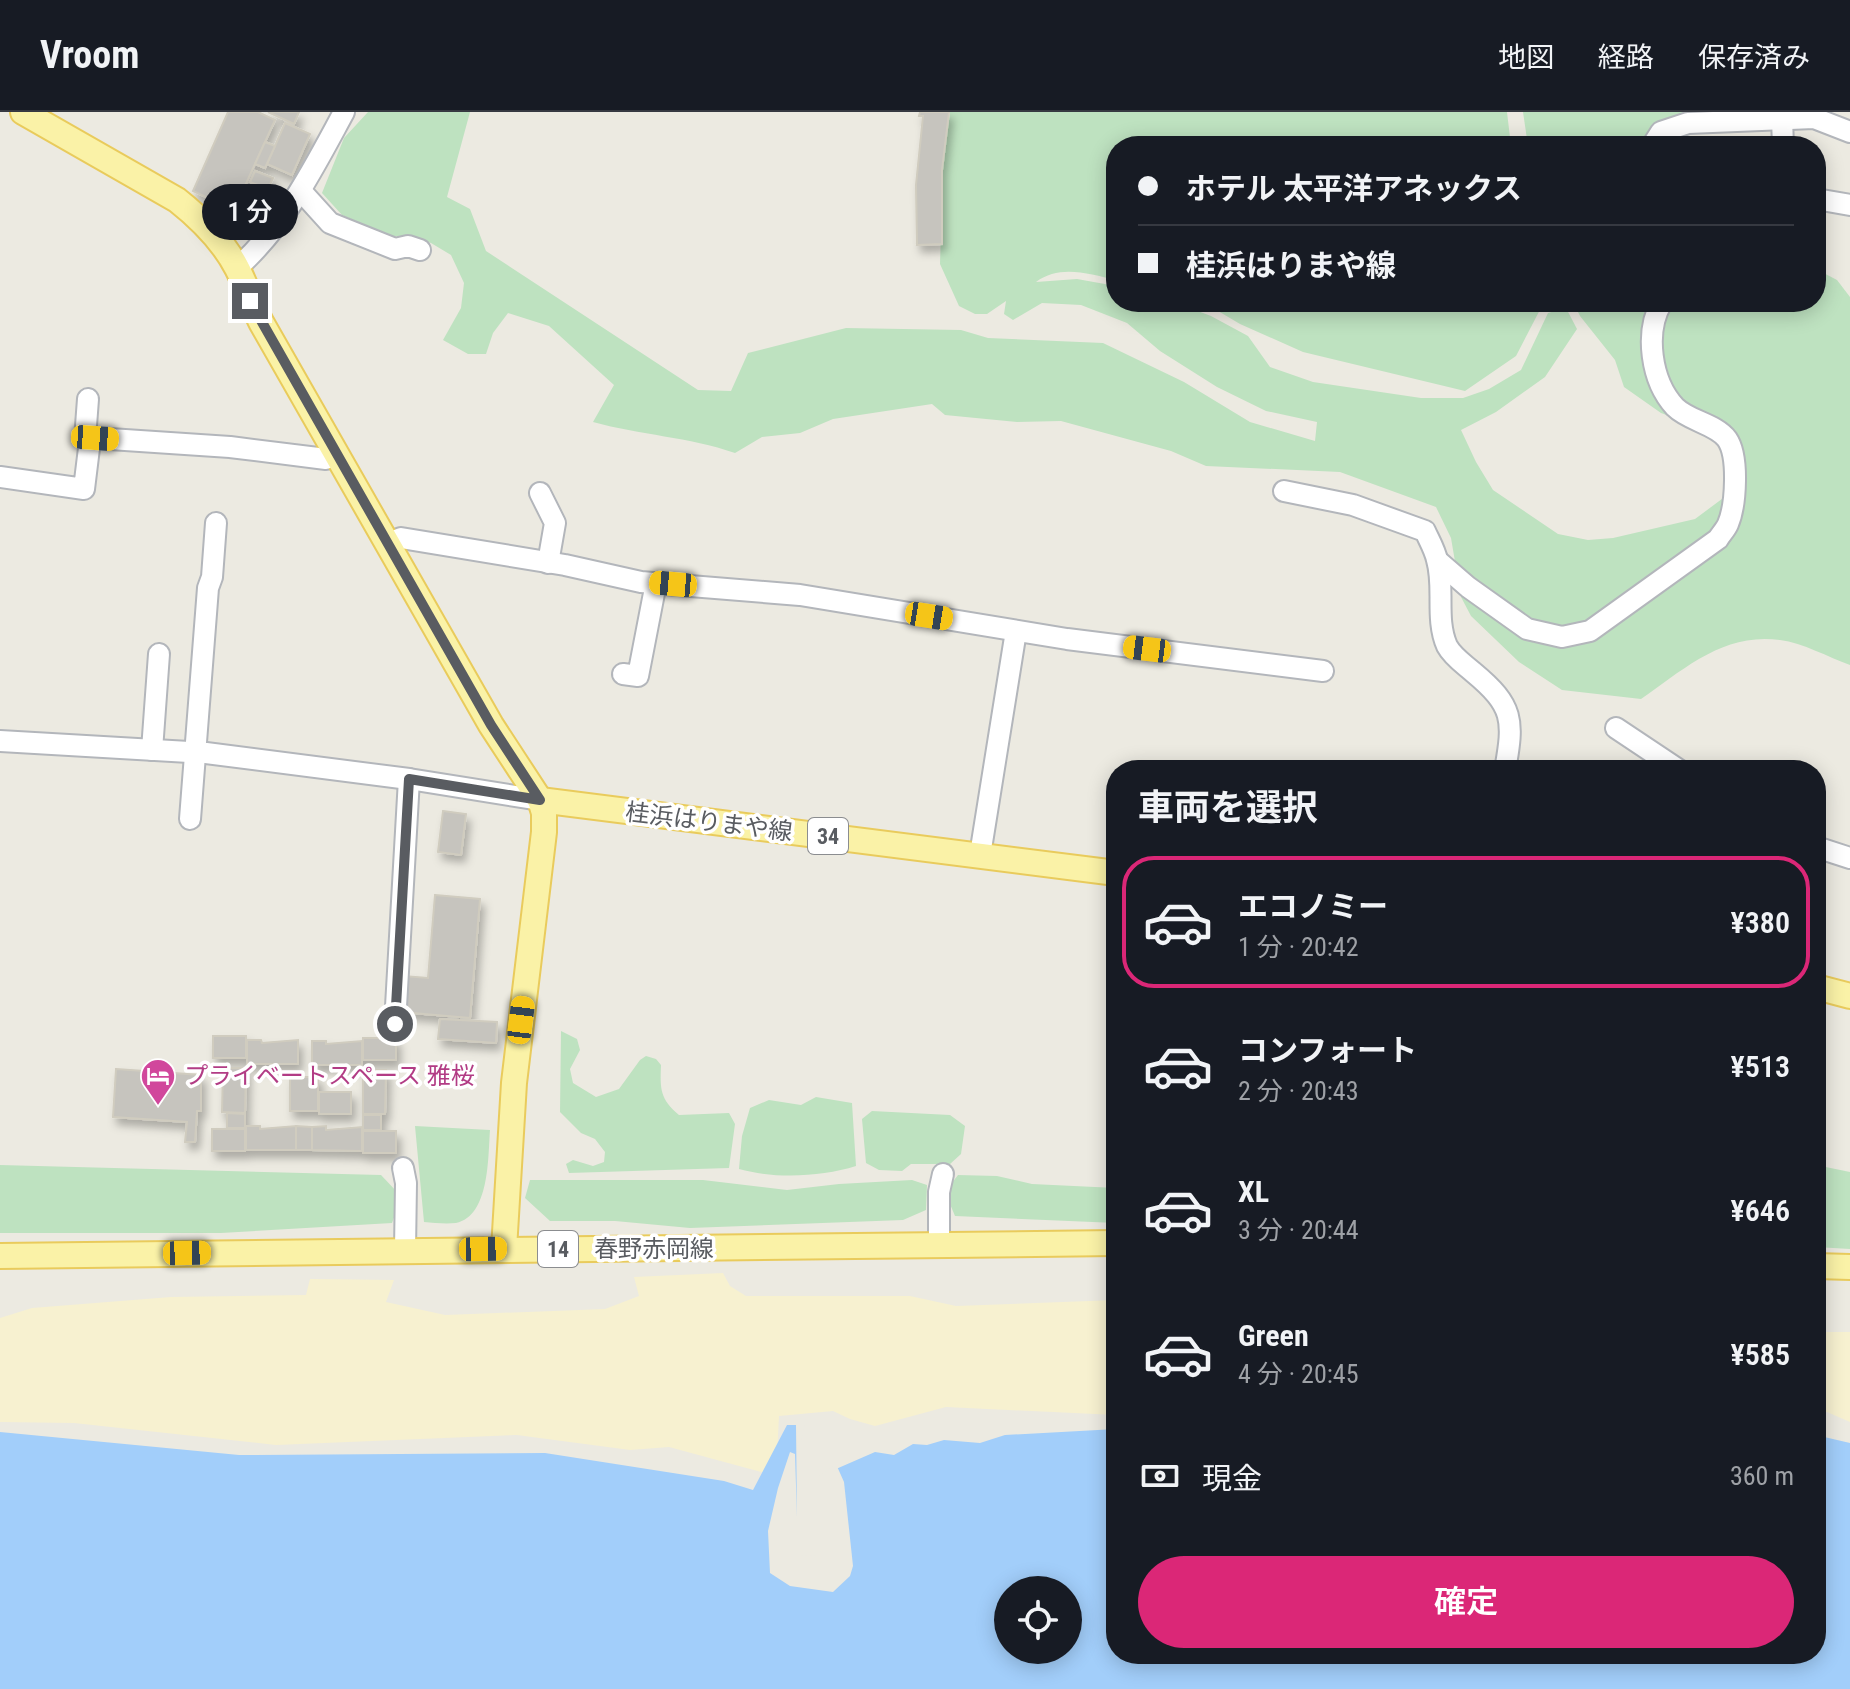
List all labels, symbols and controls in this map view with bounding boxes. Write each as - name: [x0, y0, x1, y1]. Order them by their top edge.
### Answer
- text: Vroom: [40, 33, 139, 77]
- text: 地図: [1498, 41, 1554, 74]
- text: 経路: [1598, 41, 1654, 74]
- text: 保存済み: [1698, 41, 1810, 74]
- text: ホテル 太平洋アネックス: [1186, 171, 1522, 206]
- callout: 1 分: [202, 185, 298, 241]
- text: 1 分: [227, 197, 273, 227]
- text: 桂浜はりまや線: [1186, 248, 1396, 283]
- route end: [232, 283, 268, 319]
- car: [70, 424, 120, 452]
- car: [648, 570, 698, 598]
- car: [903, 600, 955, 632]
- car: [1122, 634, 1172, 664]
- text: 車両を選択: [1138, 787, 1318, 829]
- street label: 桂浜はりまや線: [624, 798, 794, 846]
- road number: 34: [808, 818, 848, 854]
- icon: car: [1142, 886, 1214, 958]
- text: エコノミー: [1238, 889, 1388, 924]
- text: ¥380: [1731, 905, 1790, 940]
- text: 1 分 · 20:42: [1238, 932, 1358, 962]
- car: [506, 995, 536, 1045]
- route start: [377, 1006, 413, 1042]
- icon: car: [1142, 1030, 1214, 1102]
- text: コンフォート: [1238, 1033, 1417, 1068]
- text: ¥513: [1731, 1049, 1790, 1084]
- hotel icon: プライベートスペース 雅桜: [139, 1057, 177, 1107]
- place label: プライベートスペース 雅桜: [184, 1062, 475, 1090]
- text: 2 分 · 20:43: [1238, 1076, 1358, 1106]
- icon: car: [1142, 1174, 1214, 1246]
- text: XL: [1238, 1174, 1269, 1209]
- text: ¥646: [1731, 1193, 1790, 1228]
- text: 3 分 · 20:44: [1238, 1215, 1358, 1245]
- road number: 14: [538, 1231, 578, 1267]
- street label: 春野赤岡線: [594, 1235, 714, 1263]
- car: [459, 1237, 507, 1261]
- car: [163, 1241, 211, 1265]
- icon: car: [1142, 1318, 1214, 1390]
- text: Green: [1238, 1318, 1309, 1353]
- text: ¥585: [1731, 1337, 1790, 1372]
- text: 4 分 · 20:45: [1238, 1359, 1358, 1389]
- icon: cash: [1138, 1454, 1182, 1498]
- text: 現金: [1202, 1461, 1262, 1496]
- text: 360 m: [1730, 1461, 1794, 1491]
- button: 確定: [1138, 1556, 1794, 1648]
- map controls: [994, 1576, 1082, 1664]
- button: locate: [994, 1576, 1082, 1664]

